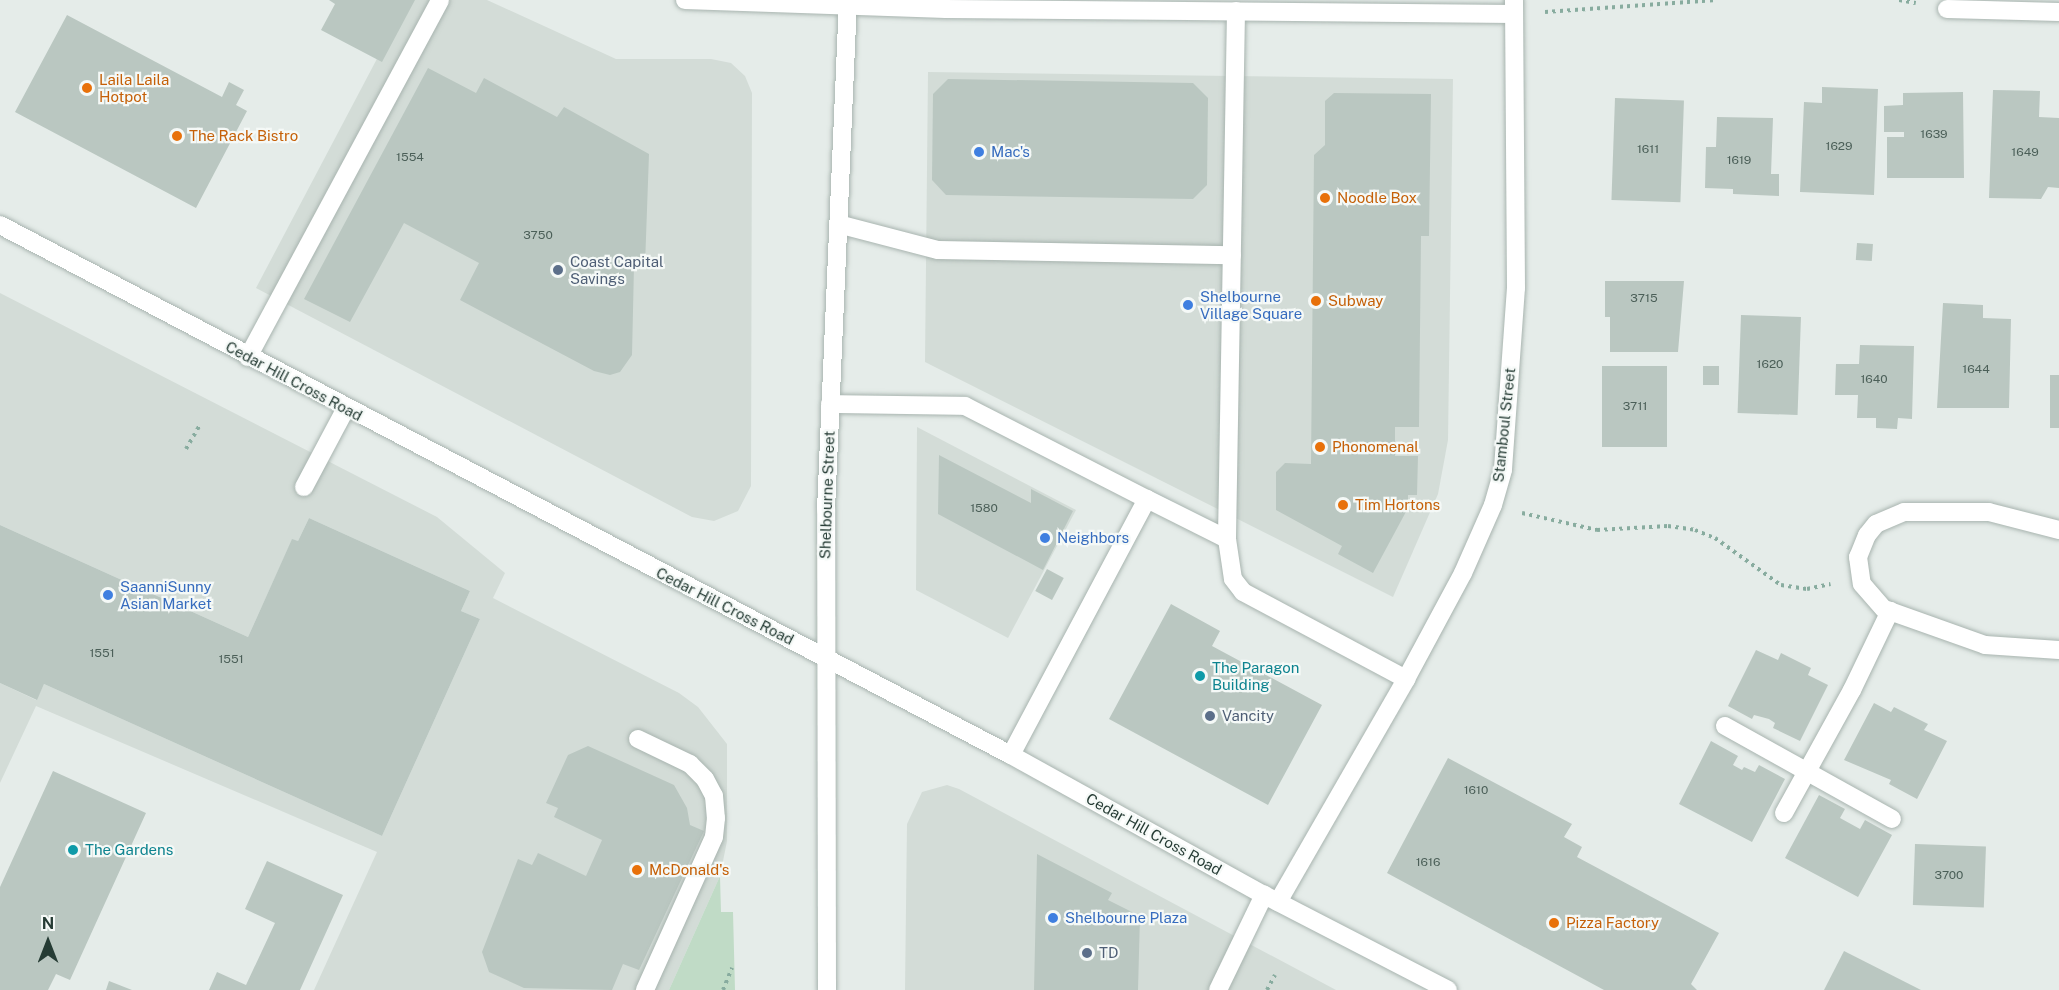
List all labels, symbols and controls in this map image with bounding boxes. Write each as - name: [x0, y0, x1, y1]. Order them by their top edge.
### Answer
- place label: Laila Laila Hotpot: [99, 70, 169, 105]
- marker: Laila Laila Hotpot: [80, 81, 94, 95]
- place label: The Rack Bistro: [189, 127, 298, 145]
- house number: 1639: [1920, 128, 1948, 142]
- marker: The Rack Bistro: [170, 129, 184, 143]
- house number: 1629: [1826, 140, 1852, 154]
- place label: Mac's: [991, 143, 1030, 161]
- house number: 1611: [1637, 143, 1659, 157]
- marker: Mac's: [972, 145, 986, 159]
- house number: 1649: [2011, 146, 2039, 160]
- house number: 1554: [396, 151, 424, 165]
- house number: 1619: [1727, 154, 1751, 168]
- place label: Noodle Box: [1337, 189, 1417, 207]
- marker: Noodle Box: [1318, 191, 1332, 205]
- house number: 3750: [523, 229, 553, 243]
- place label: Coast Capital Savings: [570, 252, 664, 287]
- marker: Coast Capital Savings: [551, 263, 565, 277]
- place label: Shelbourne Village Square: [1200, 287, 1302, 322]
- place label: Subway: [1328, 292, 1383, 310]
- house number: 3715: [1630, 292, 1658, 306]
- marker: Subway: [1309, 294, 1323, 308]
- marker: Shelbourne Village Square: [1181, 298, 1195, 312]
- street label: Cedar Hill Cross Road: [223, 337, 365, 425]
- house number: 1620: [1757, 358, 1783, 372]
- house number: 1644: [1962, 363, 1990, 377]
- street label: Stamboul Street: [1489, 367, 1519, 483]
- house number: 1640: [1860, 373, 1888, 387]
- house number: 3711: [1623, 400, 1647, 414]
- street label: Shelbourne Street: [816, 431, 838, 559]
- place label: Phonomenal: [1332, 438, 1419, 456]
- marker: Phonomenal: [1313, 440, 1327, 454]
- place label: Tim Hortons: [1355, 496, 1440, 514]
- marker: Tim Hortons: [1336, 498, 1350, 512]
- house number: 1580: [970, 502, 998, 516]
- place label: Neighbors: [1057, 529, 1129, 547]
- marker: Neighbors: [1038, 531, 1052, 545]
- street label: Cedar Hill Cross Road: [653, 563, 797, 649]
- place label: SaanniSunny Asian Market: [120, 577, 212, 612]
- marker: SaanniSunny Asian Market: [101, 588, 115, 602]
- house number: 1551: [89, 647, 115, 661]
- house number: 1551: [218, 653, 244, 667]
- place label: The Paragon Building: [1212, 658, 1300, 693]
- marker: The Paragon Building: [1193, 669, 1207, 683]
- place label: Vancity: [1222, 707, 1274, 725]
- marker: Vancity: [1203, 709, 1217, 723]
- house number: 1610: [1464, 784, 1488, 798]
- street label: Cedar Hill Cross Road: [1083, 789, 1225, 879]
- place label: The Gardens: [85, 841, 173, 859]
- marker: The Gardens: [66, 843, 80, 857]
- house number: 1616: [1416, 856, 1440, 870]
- place label: McDonald's: [649, 861, 729, 879]
- marker: McDonald's: [630, 863, 644, 877]
- house number: 3700: [1935, 869, 1963, 883]
- place label: Shelbourne Plaza: [1065, 909, 1187, 927]
- marker: Shelbourne Plaza: [1046, 911, 1060, 925]
- north arrow: [18, 912, 78, 972]
- text: N: [42, 914, 54, 933]
- place label: Pizza Factory: [1566, 914, 1659, 932]
- marker: Pizza Factory: [1547, 916, 1561, 930]
- place label: TD: [1099, 944, 1118, 962]
- marker: TD: [1080, 946, 1094, 960]

